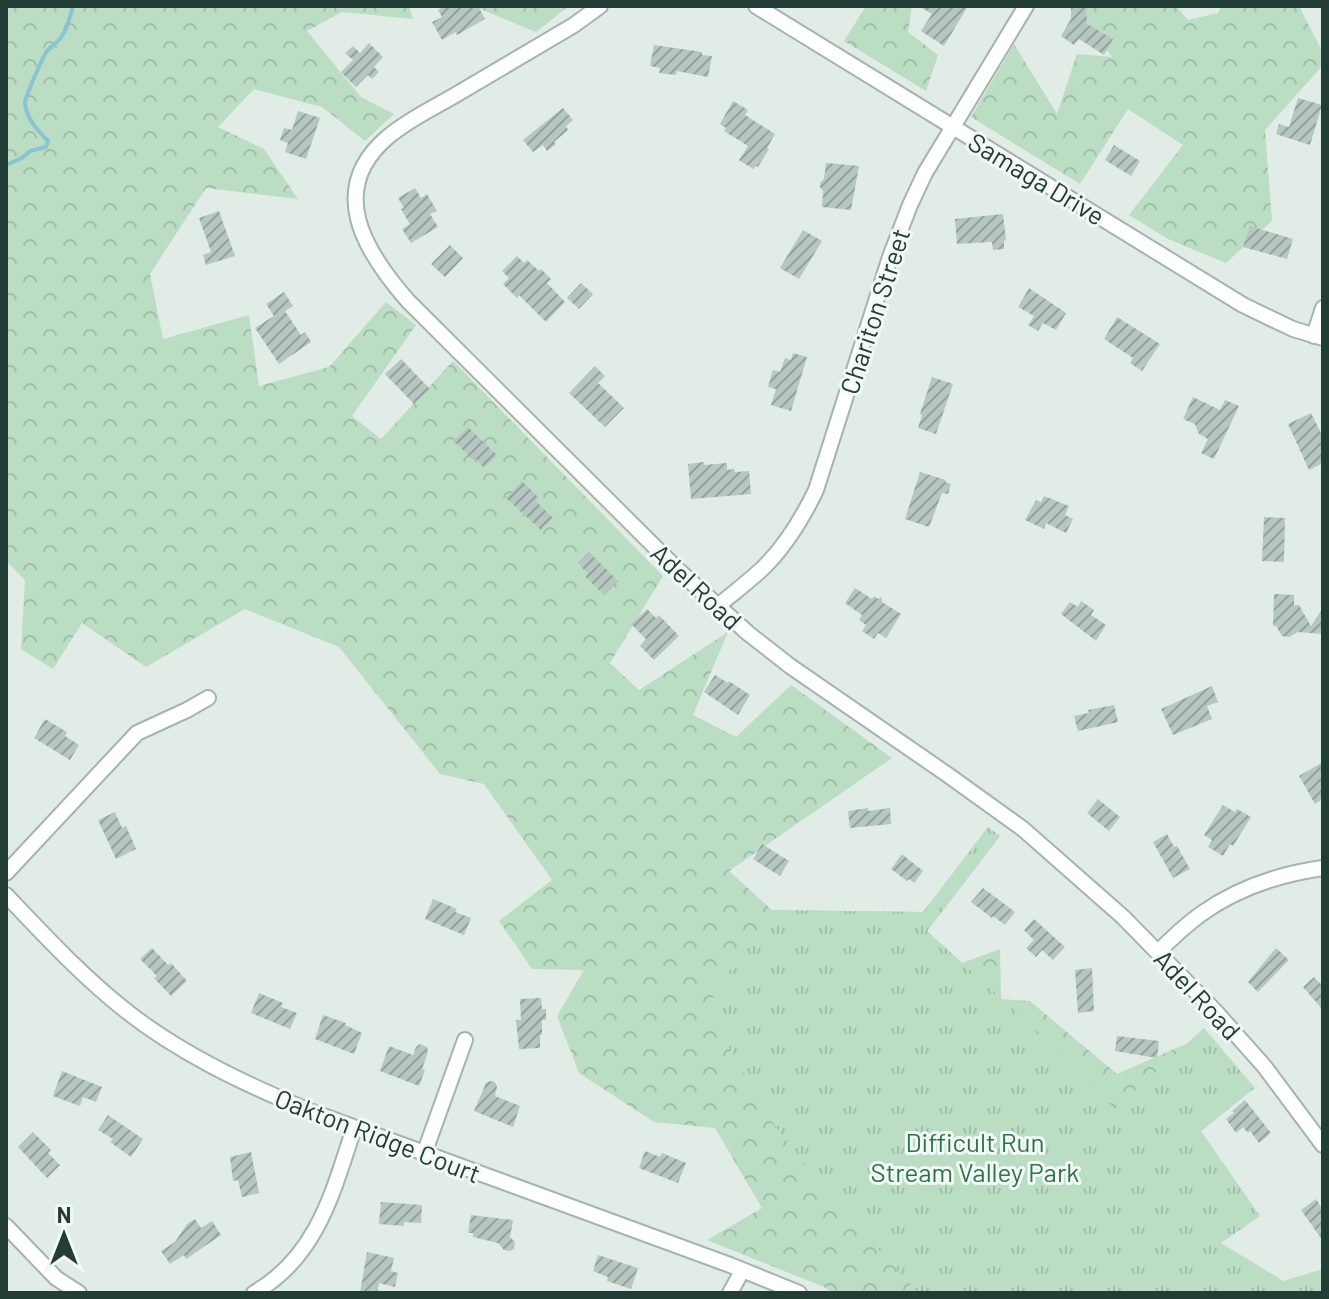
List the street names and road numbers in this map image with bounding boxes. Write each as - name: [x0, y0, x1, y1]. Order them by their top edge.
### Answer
- street label: Samaga Drive: [963, 125, 1111, 231]
- street label: Chariton Street: [833, 224, 915, 398]
- street label: Adel Road: [645, 536, 749, 636]
- street label: Adel Road: [1148, 942, 1248, 1046]
- street label: Oakton Ridge Court: [271, 1082, 485, 1188]

